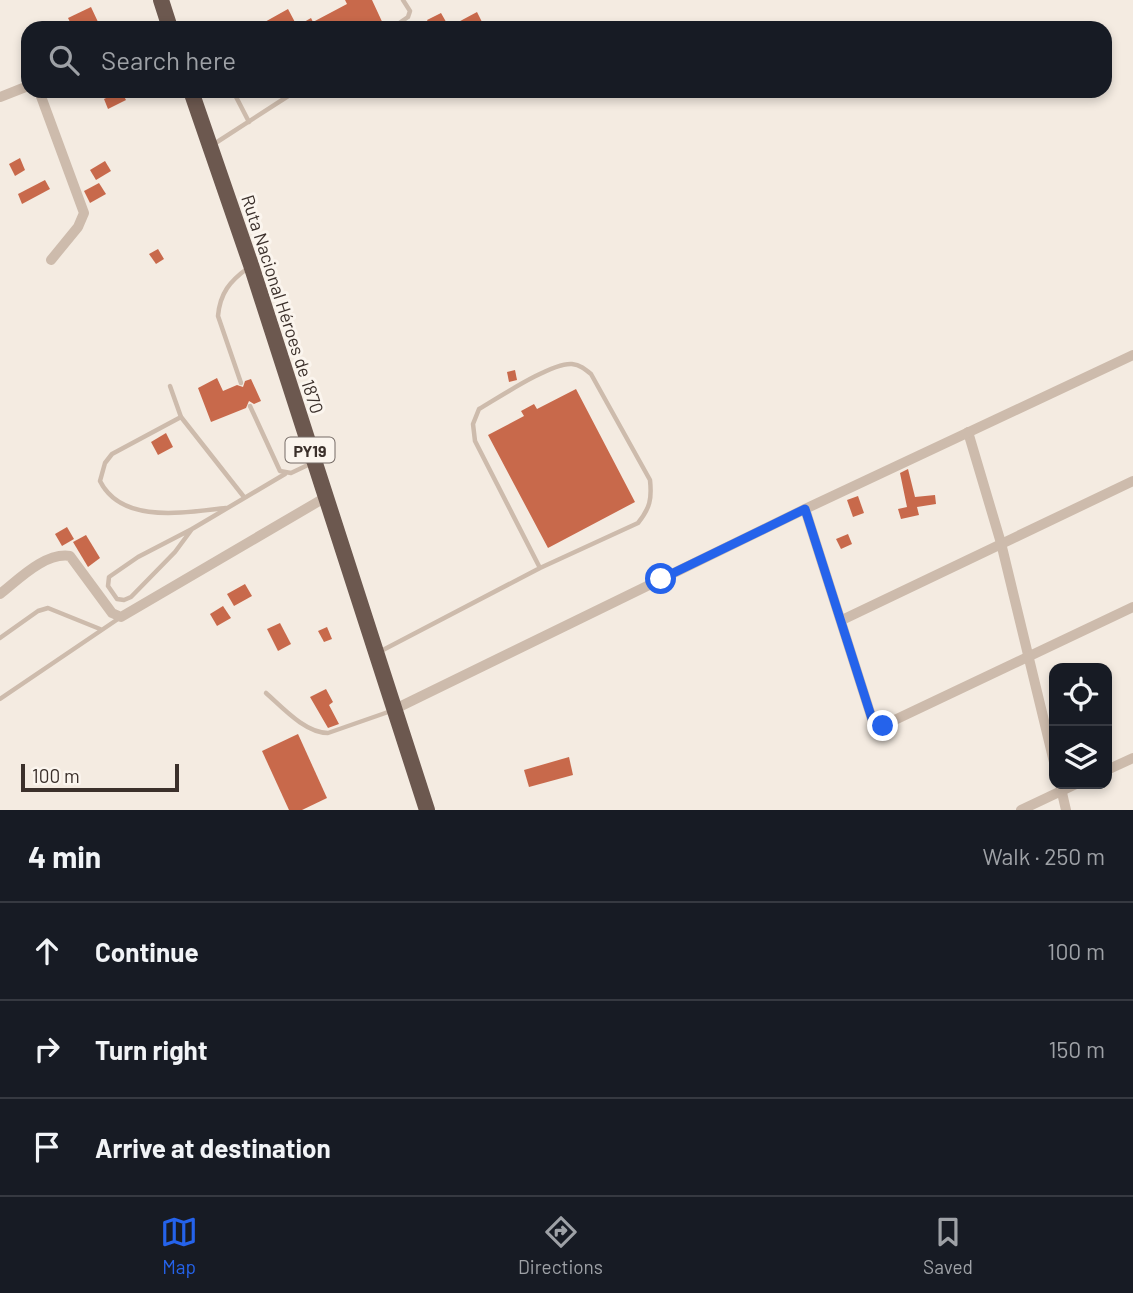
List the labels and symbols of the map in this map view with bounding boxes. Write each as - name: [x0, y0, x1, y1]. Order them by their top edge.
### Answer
- street label: Ruta Nacional Héroes de 1870: [237, 192, 329, 416]
- road number: PY19: [286, 438, 334, 463]
- route start: [645, 563, 676, 594]
- route end: [867, 710, 898, 741]
- scale bar: [21, 761, 178, 793]

